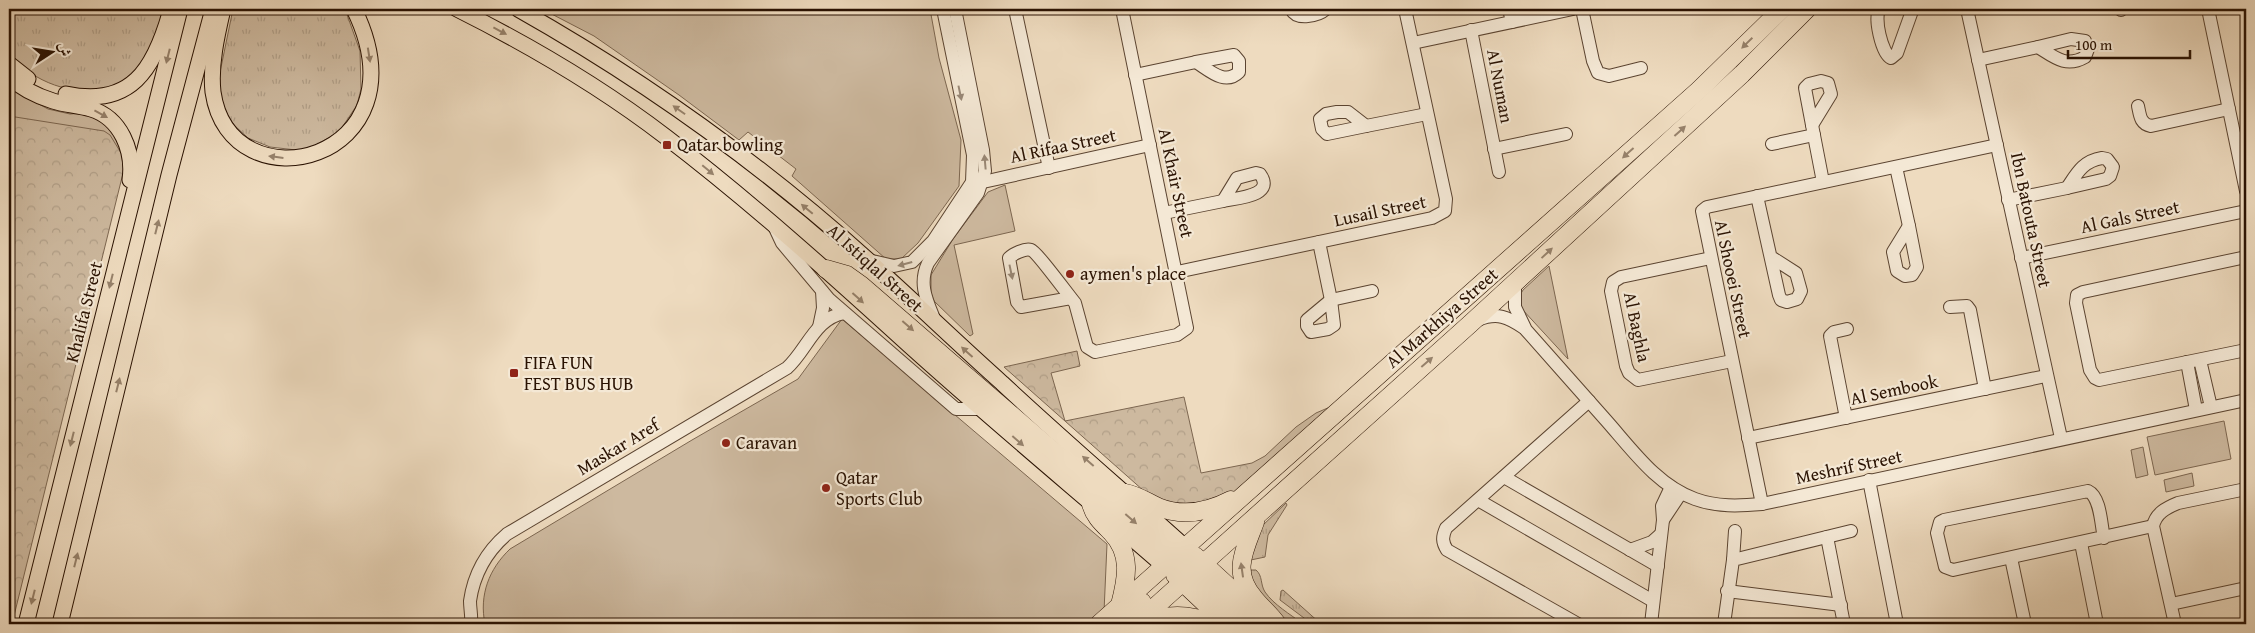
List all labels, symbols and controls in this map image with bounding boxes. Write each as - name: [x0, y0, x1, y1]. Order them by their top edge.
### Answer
- one-way arrow: [493, 27, 507, 36]
- north arrow: [28, 28, 78, 78]
- scale bar: [2068, 28, 2190, 60]
- text: 100 m: [2075, 34, 2113, 55]
- one-way arrow: [1741, 37, 1753, 49]
- text: ش: [53, 40, 76, 58]
- one-way arrow: [365, 47, 373, 63]
- street label: Al Numan: [1480, 47, 1521, 125]
- one-way arrow: [164, 48, 172, 64]
- one-way arrow: [956, 85, 964, 100]
- one-way arrow: [672, 105, 685, 115]
- one-way arrow: [95, 110, 108, 119]
- street label: Al Rifaa Street: [1007, 121, 1119, 170]
- one-way arrow: [1673, 125, 1685, 137]
- street label: Al Khair Street: [1152, 126, 1201, 241]
- place label: Qatar bowling: [677, 131, 783, 158]
- marker: Qatar bowling: [661, 139, 673, 151]
- one-way arrow: [1621, 148, 1634, 159]
- street label: Ibn Batouta Street: [2004, 150, 2059, 290]
- one-way arrow: [268, 153, 284, 161]
- one-way arrow: [980, 154, 988, 170]
- one-way arrow: [701, 165, 714, 176]
- street label: Lusail Street: [1331, 187, 1429, 233]
- street label: Al Gals Street: [2078, 193, 2183, 240]
- one-way arrow: [801, 203, 814, 214]
- street label: Al Istiqlal Street: [821, 217, 930, 319]
- street label: Al Shooei Street: [1708, 217, 1759, 341]
- one-way arrow: [153, 220, 161, 235]
- one-way arrow: [1541, 247, 1554, 258]
- street label: Khalifa Street: [58, 258, 109, 365]
- one-way arrow: [897, 260, 912, 268]
- place label: aymen's place: [1080, 260, 1186, 287]
- street label: Al Markhiya Street: [1379, 261, 1504, 374]
- one-way arrow: [1007, 265, 1015, 280]
- marker: aymen's place: [1064, 268, 1076, 280]
- one-way arrow: [107, 274, 115, 289]
- street label: Al Baghla: [1617, 289, 1658, 365]
- one-way arrow: [851, 292, 863, 304]
- one-way arrow: [901, 320, 914, 331]
- one-way arrow: [962, 346, 974, 358]
- place label: FIFA FUN FEST BUS HUB: [524, 349, 634, 397]
- one-way arrow: [1421, 356, 1433, 368]
- marker: FIFA FUN FEST BUS HUB: [508, 367, 520, 379]
- street label: Al Sembook: [1848, 367, 1941, 412]
- one-way arrow: [114, 378, 122, 393]
- street label: Maskar Aref: [571, 410, 666, 482]
- place label: Caravan: [736, 429, 797, 456]
- one-way arrow: [68, 432, 76, 447]
- one-way arrow: [1011, 435, 1024, 446]
- marker: Caravan: [720, 437, 732, 449]
- street label: Meshrif Street: [1793, 442, 1905, 491]
- one-way arrow: [1083, 455, 1095, 467]
- place label: Qatar Sports Club: [836, 464, 922, 512]
- marker: Qatar Sports Club: [820, 482, 832, 494]
- one-way arrow: [1124, 513, 1137, 524]
- one-way arrow: [72, 552, 80, 567]
- one-way arrow: [1238, 562, 1246, 578]
- one-way arrow: [29, 589, 37, 604]

